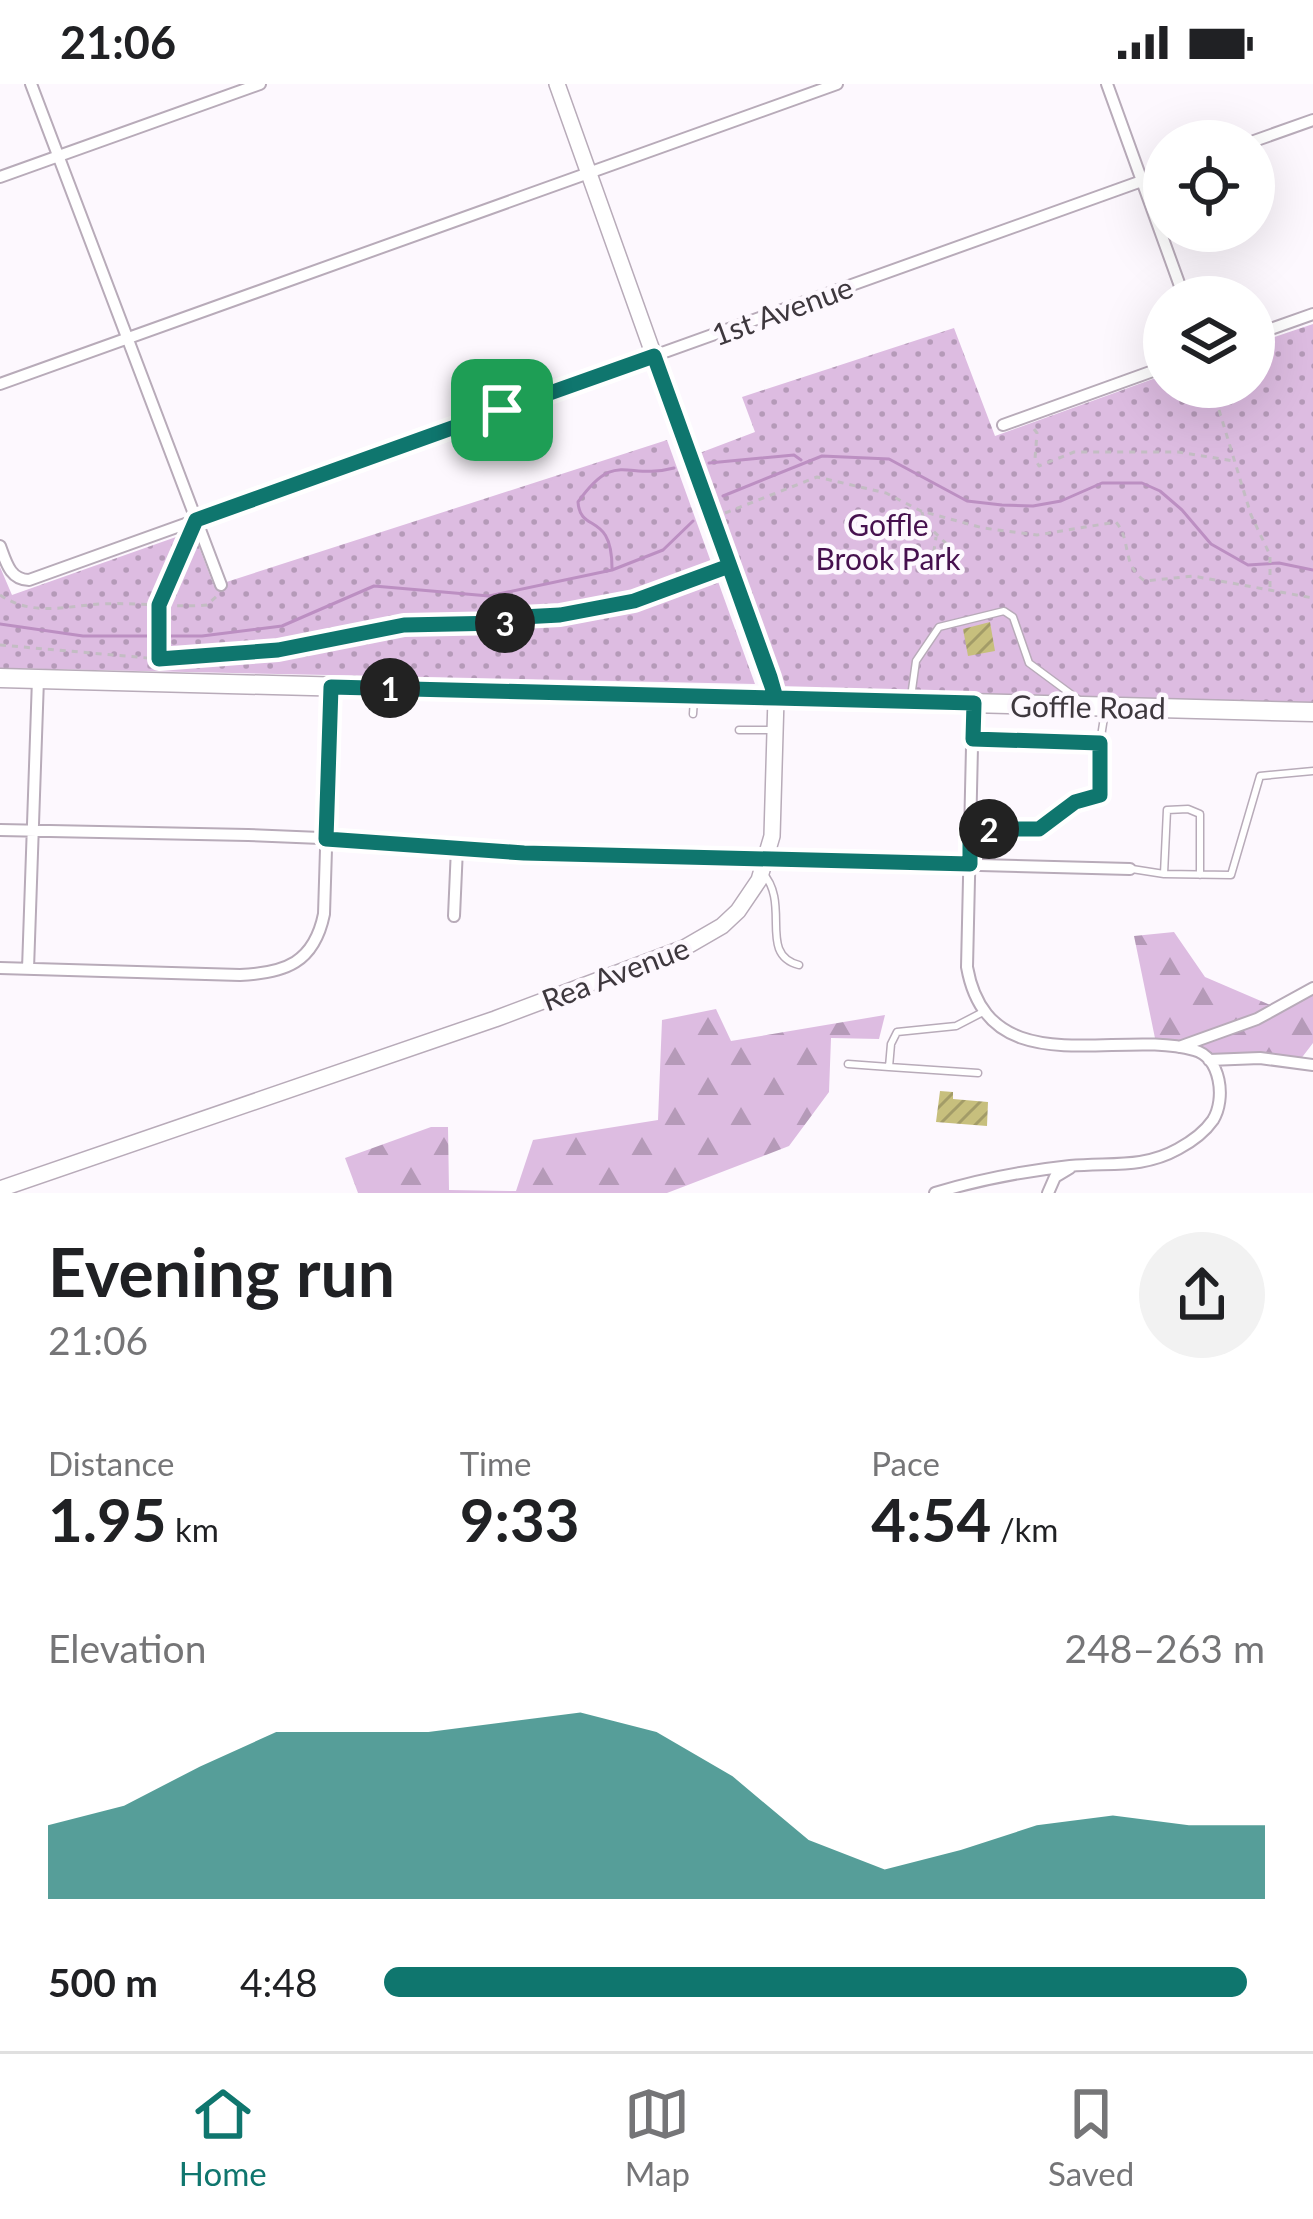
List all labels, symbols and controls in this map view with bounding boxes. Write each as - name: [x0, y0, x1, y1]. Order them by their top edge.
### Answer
- text: 21:06: [60, 15, 176, 69]
- map controls: [1143, 120, 1275, 408]
- button: locate: [1143, 120, 1275, 252]
- street label: 1st Avenue: [707, 268, 857, 352]
- button: layers: [1143, 276, 1275, 408]
- pin: [451, 359, 553, 461]
- icon: arrive: [469, 377, 535, 443]
- park label: Goffle Brook Park: [816, 506, 961, 576]
- pin: 3: [475, 593, 535, 653]
- text: 3: [495, 603, 515, 643]
- pin: 1: [360, 658, 420, 718]
- text: 1: [380, 668, 400, 708]
- street label: Goffle Road: [1010, 687, 1166, 725]
- pin: 2: [959, 799, 1019, 859]
- text: 2: [979, 809, 999, 849]
- street label: Rea Avenue: [536, 929, 694, 1017]
- text: Evening run: [48, 1232, 395, 1311]
- button: share: [1139, 1232, 1265, 1358]
- text: 21:06: [48, 1317, 148, 1363]
- text: Distance: [48, 1443, 175, 1483]
- text: Time: [460, 1443, 532, 1483]
- text: Pace: [871, 1443, 940, 1483]
- text: 1.95: [48, 1483, 167, 1555]
- text: 9:33: [460, 1483, 580, 1555]
- text: 4:54: [871, 1483, 991, 1555]
- text: km: [167, 1509, 219, 1549]
- text: /km: [991, 1509, 1058, 1549]
- text: Elevation: [48, 1625, 206, 1671]
- text: 248–263 m: [1065, 1625, 1265, 1671]
- text: 500 m: [48, 1959, 158, 2005]
- text: 4:48: [240, 1959, 318, 2005]
- tab: Home: [179, 2081, 267, 2193]
- tab: Map: [624, 2081, 690, 2193]
- tab: Saved: [1048, 2081, 1134, 2193]

